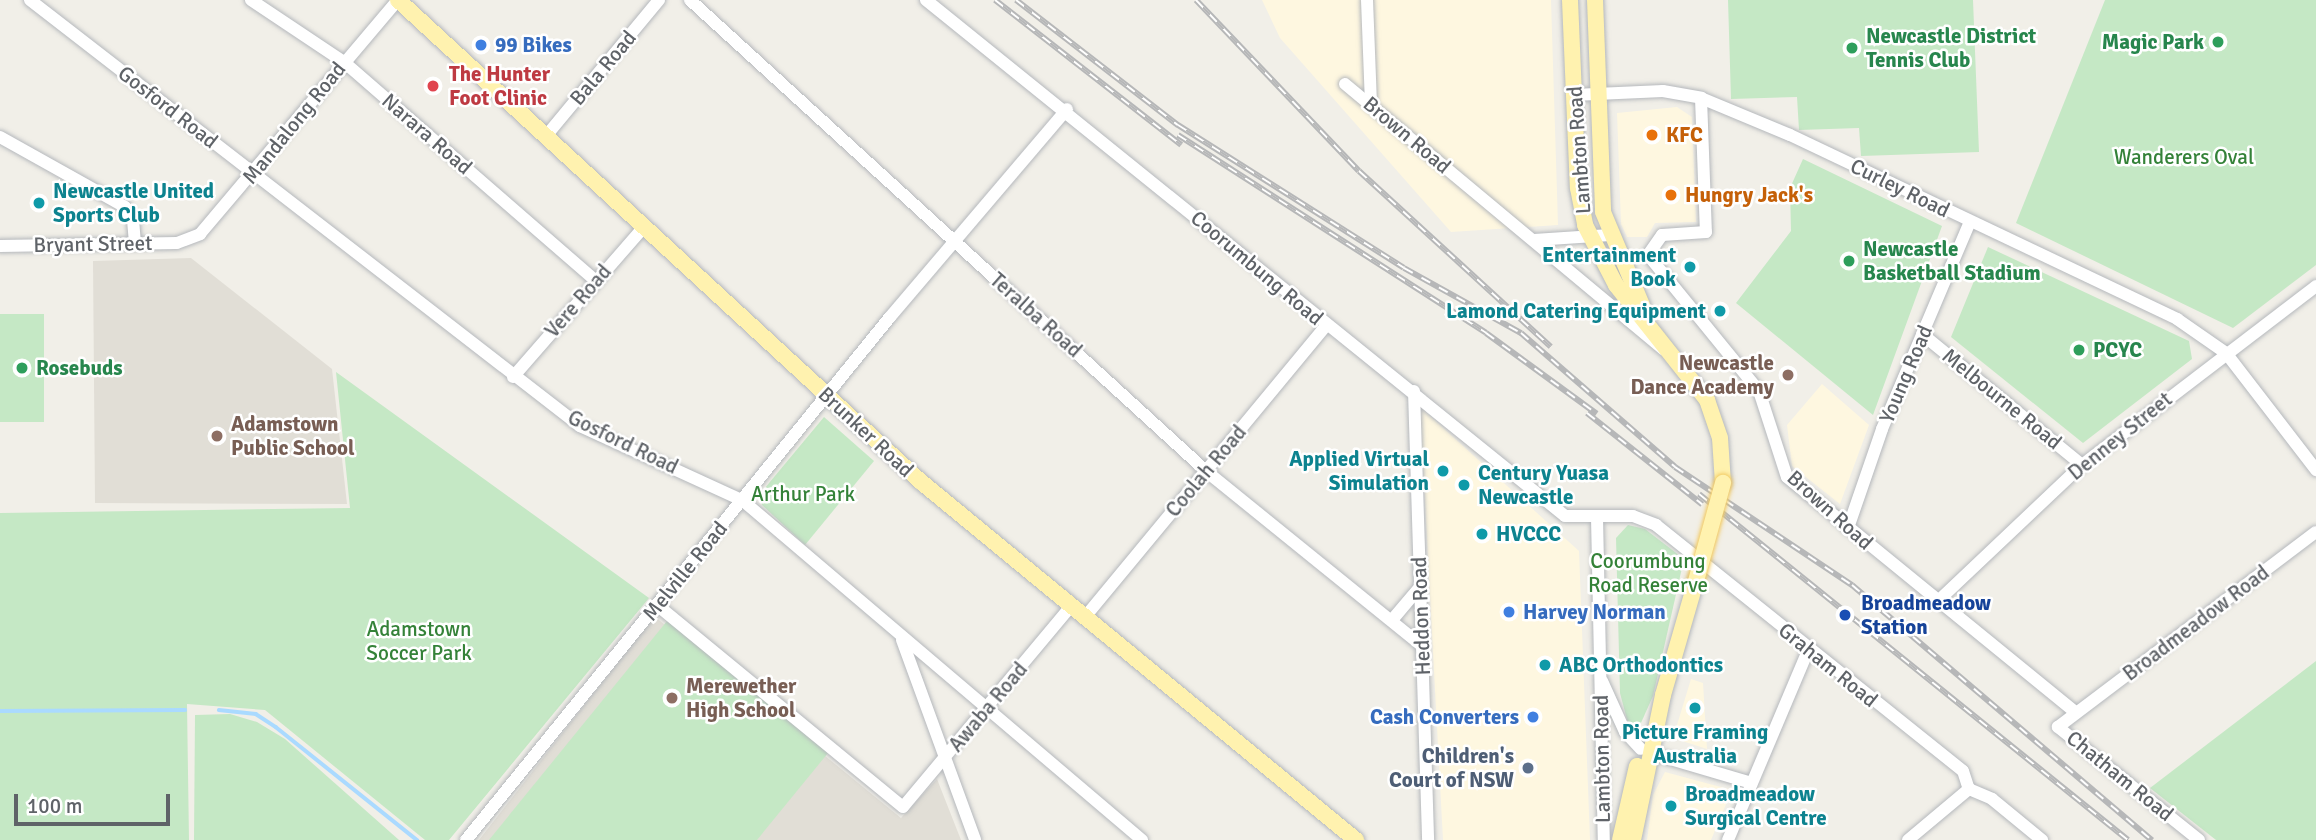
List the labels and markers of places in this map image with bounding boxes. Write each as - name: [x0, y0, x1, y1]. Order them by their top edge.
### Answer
- place label: Newcastle District Tennis Club: [1866, 23, 2036, 73]
- place label: Magic Park: [2102, 29, 2204, 55]
- place label: 99 Bikes: [495, 32, 572, 58]
- marker: Magic Park: [2210, 34, 2226, 50]
- marker: 99 Bikes: [473, 37, 489, 53]
- marker: Newcastle District Tennis Club: [1844, 40, 1860, 56]
- place label: The Hunter Foot Clinic: [449, 61, 550, 111]
- marker: The Hunter Foot Clinic: [423, 76, 443, 96]
- place label: KFC: [1666, 122, 1703, 148]
- marker: KFC: [1644, 127, 1660, 143]
- place label: Newcastle United Sports Club: [53, 178, 214, 228]
- place label: Hungry Jack's: [1685, 182, 1813, 208]
- marker: Hungry Jack's: [1663, 187, 1679, 203]
- marker: Newcastle United Sports Club: [31, 195, 47, 211]
- place label: Newcastle Basketball Stadium: [1863, 236, 2041, 286]
- place label: Entertainment Book: [1542, 242, 1676, 292]
- marker: Newcastle Basketball Stadium: [1841, 253, 1857, 269]
- marker: Entertainment Book: [1682, 259, 1698, 275]
- place label: Lamond Catering Equipment: [1446, 298, 1706, 324]
- marker: Lamond Catering Equipment: [1712, 303, 1728, 319]
- place label: PCYC: [2093, 337, 2142, 363]
- marker: PCYC: [2071, 342, 2087, 358]
- place label: Newcastle Dance Academy: [1630, 350, 1774, 400]
- place label: Rosebuds: [36, 355, 123, 381]
- marker: Rosebuds: [14, 360, 30, 376]
- marker: Newcastle Dance Academy: [1780, 367, 1796, 383]
- place label: Adamstown Public School: [231, 411, 355, 461]
- marker: Adamstown Public School: [209, 428, 225, 444]
- place label: Applied Virtual Simulation: [1289, 446, 1429, 496]
- place label: Century Yuasa Newcastle: [1478, 460, 1609, 510]
- marker: Applied Virtual Simulation: [1435, 463, 1451, 479]
- marker: Century Yuasa Newcastle: [1456, 477, 1472, 493]
- place label: HVCCC: [1496, 521, 1561, 547]
- marker: HVCCC: [1474, 526, 1490, 542]
- place label: Broadmeadow Station: [1861, 590, 1991, 640]
- place label: Harvey Norman: [1523, 599, 1666, 625]
- marker: Harvey Norman: [1501, 604, 1517, 620]
- marker: Broadmeadow Station: [1835, 605, 1855, 625]
- place label: ABC Orthodontics: [1559, 652, 1723, 678]
- marker: ABC Orthodontics: [1537, 657, 1553, 673]
- place label: Merewether High School: [686, 673, 796, 723]
- marker: Merewether High School: [664, 690, 680, 706]
- marker: Picture Framing Australia: [1687, 700, 1703, 716]
- place label: Cash Converters: [1370, 704, 1519, 730]
- marker: Cash Converters: [1525, 709, 1541, 725]
- place label: Picture Framing Australia: [1622, 719, 1768, 769]
- place label: Children's Court of NSW: [1389, 743, 1514, 793]
- marker: Children's Court of NSW: [1520, 760, 1536, 776]
- place label: Broadmeadow Surgical Centre: [1685, 781, 1827, 831]
- marker: Broadmeadow Surgical Centre: [1663, 798, 1679, 814]

